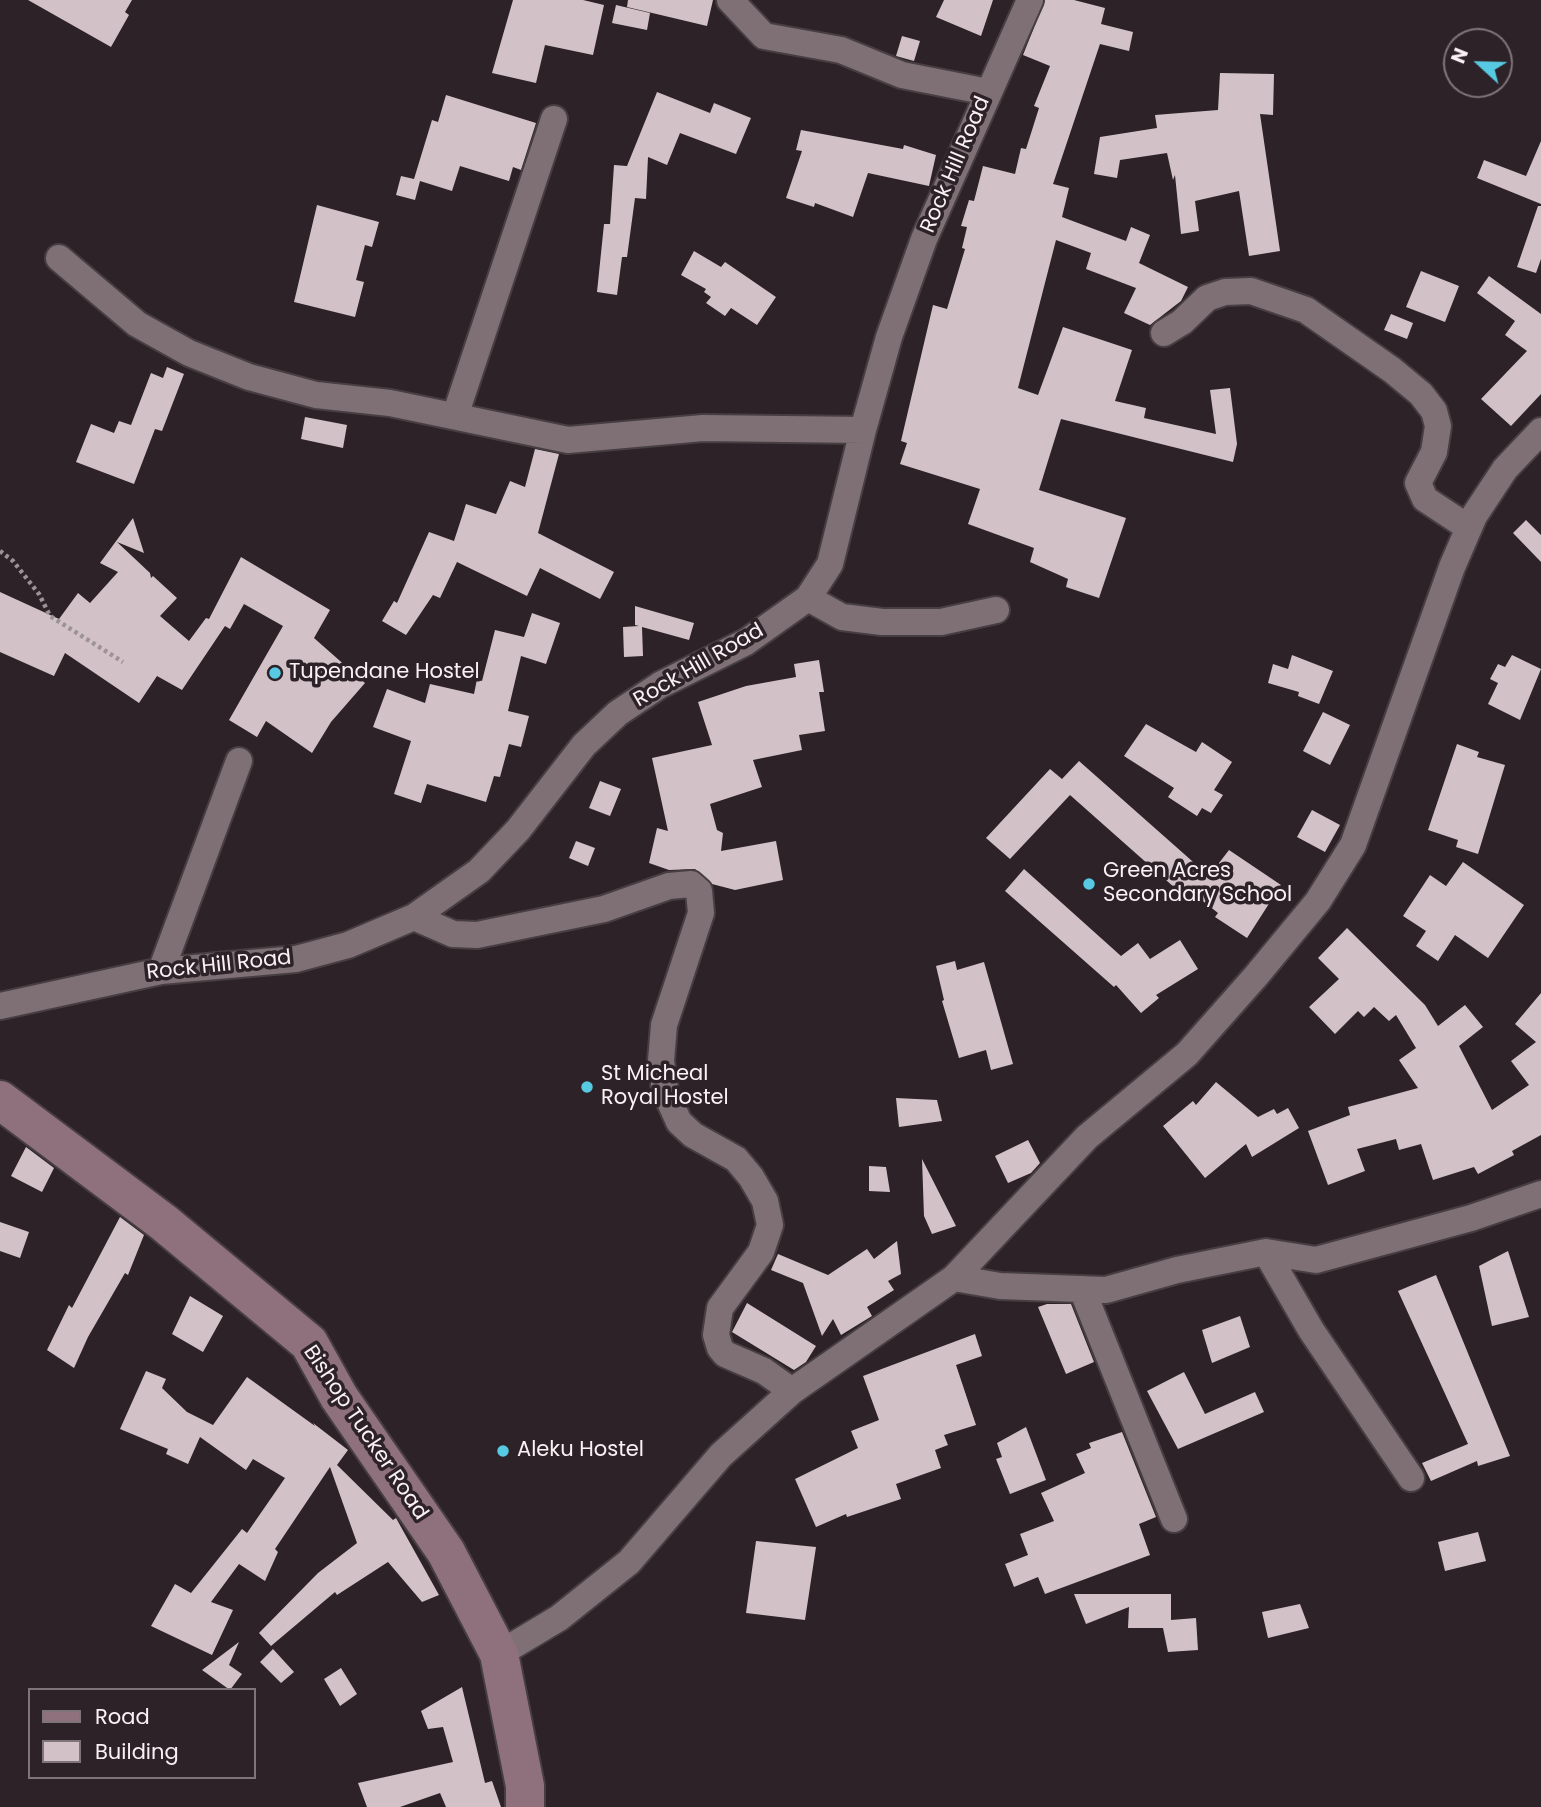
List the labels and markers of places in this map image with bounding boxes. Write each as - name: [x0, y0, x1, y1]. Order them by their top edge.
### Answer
- place label: Tupendane Hostel: [289, 660, 480, 686]
- marker: Tupendane Hostel: [267, 665, 283, 681]
- place label: Green Acres Secondary School: [1103, 859, 1292, 909]
- marker: Green Acres Secondary School: [1081, 876, 1097, 892]
- place label: St Micheal Royal Hostel: [601, 1062, 729, 1112]
- marker: St Micheal Royal Hostel: [579, 1079, 595, 1095]
- place label: Aleku Hostel: [517, 1438, 644, 1464]
- marker: Aleku Hostel: [495, 1443, 511, 1459]

